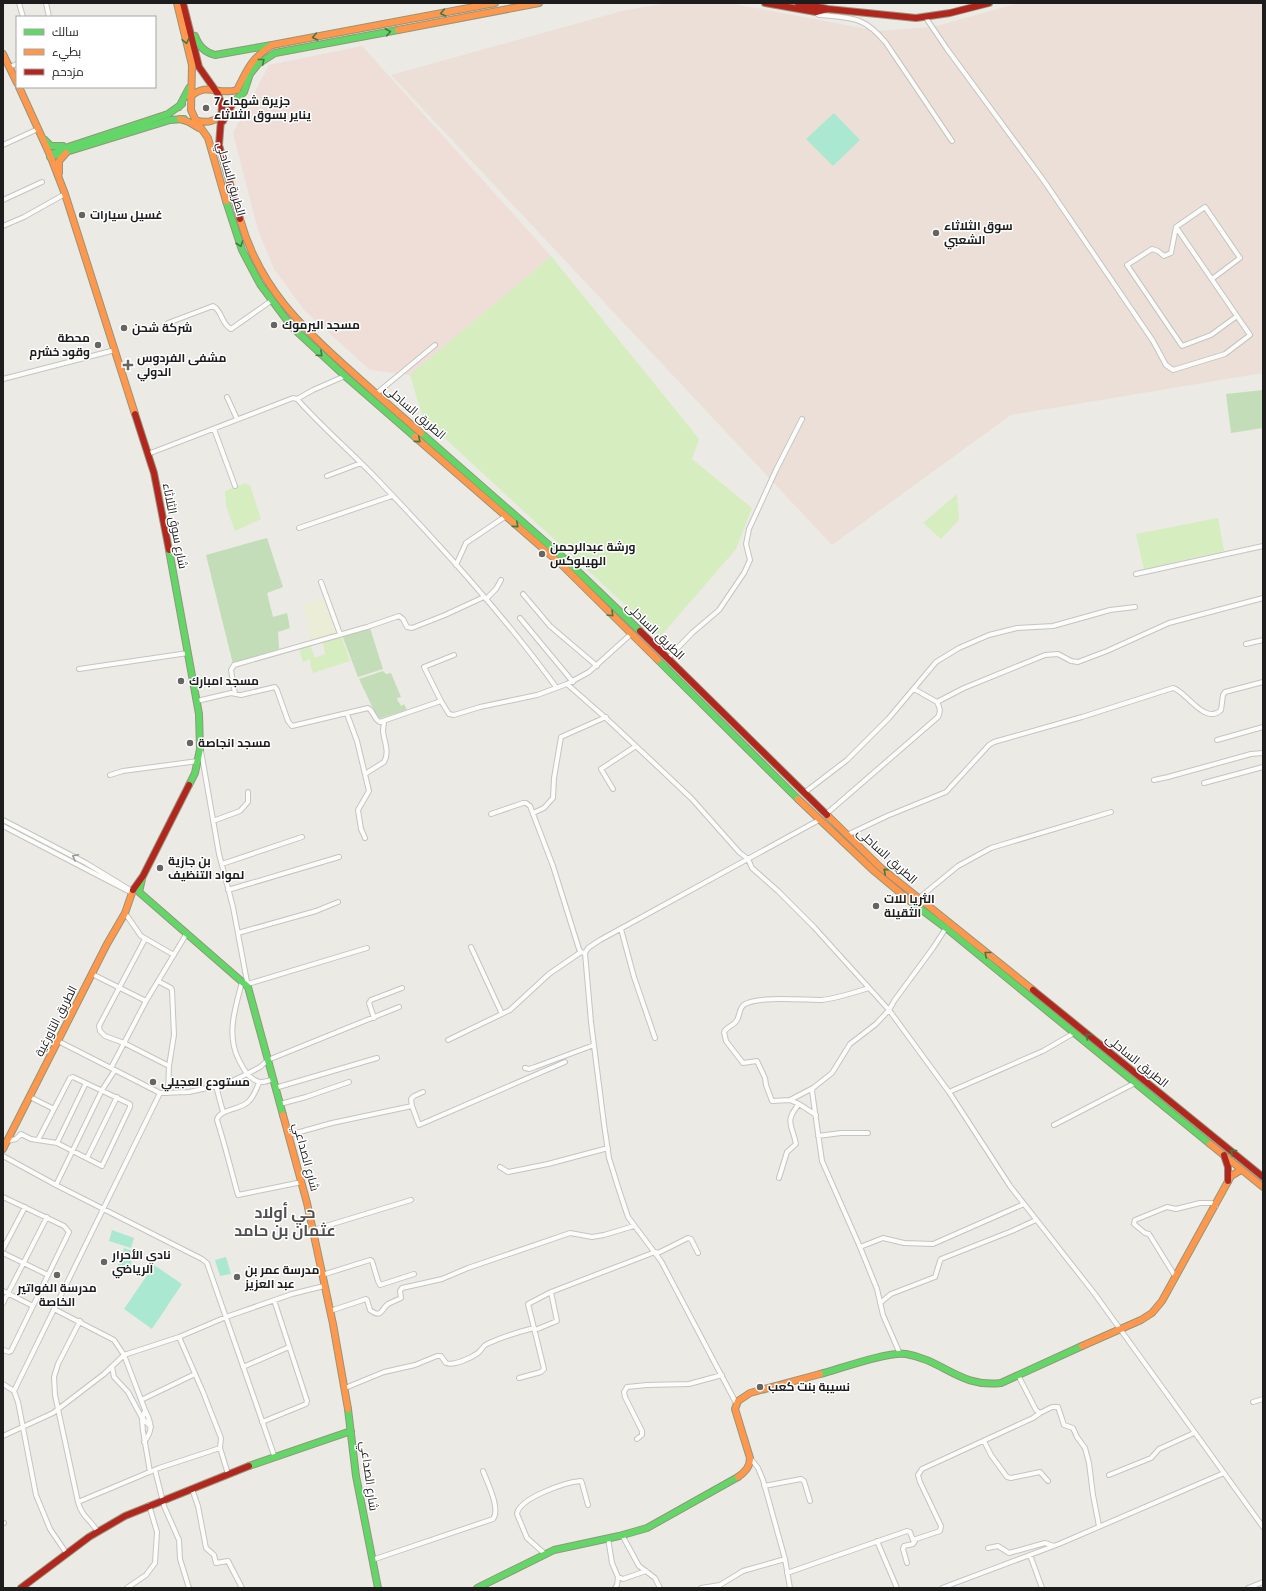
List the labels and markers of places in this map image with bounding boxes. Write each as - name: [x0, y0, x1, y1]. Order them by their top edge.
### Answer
- place label: جزيرة شهداء 7 يناير بسوق الثلاثاء: [214, 93, 311, 123]
- marker: جزيرة شهداء 7 يناير بسوق الثلاثاء: [201, 103, 211, 113]
- place label: غسيل سيارات: [90, 207, 162, 223]
- marker: غسيل سيارات: [77, 210, 87, 220]
- place label: سوق الثلاثاء الشعبي: [944, 218, 1013, 250]
- marker: سوق الثلاثاء الشعبي: [931, 228, 941, 238]
- place label: مسجد اليرموك: [282, 317, 360, 333]
- place label: شركة شحن: [132, 320, 192, 336]
- marker: مسجد اليرموك: [269, 320, 279, 330]
- marker: شركة شحن: [119, 323, 129, 333]
- place label: محطة وقود خشرم: [29, 330, 90, 360]
- marker: محطة وقود خشرم: [93, 340, 103, 350]
- place label: مشفى الفردوس الدولي: [137, 350, 226, 382]
- marker: مشفى الفردوس الدولي: [122, 359, 134, 371]
- place label: ورشة عبدالرحمن الهيلوكس: [550, 539, 636, 569]
- marker: ورشة عبدالرحمن الهيلوكس: [537, 549, 547, 559]
- place label: مسجد امبارك: [189, 673, 259, 689]
- marker: مسجد امبارك: [176, 676, 186, 686]
- place label: مسجد انجاصة: [198, 735, 271, 750]
- marker: مسجد انجاصة: [185, 738, 195, 748]
- place label: بن جازية لمواد التنظيف: [168, 853, 244, 883]
- marker: بن جازية لمواد التنظيف: [155, 863, 165, 873]
- place label: الثريا للات الثقيلة: [884, 891, 935, 920]
- marker: الثريا للات الثقيلة: [871, 901, 881, 911]
- place label: مستودع العجيلي: [161, 1074, 250, 1092]
- marker: مستودع العجيلي: [148, 1077, 158, 1087]
- place label: نادي الأحرار الرياضي: [111, 1247, 171, 1279]
- marker: نادي الأحرار الرياضي: [99, 1257, 109, 1267]
- place label: مدرسة عمر بن عبد العزيز: [244, 1262, 319, 1292]
- marker: مدرسة الفواتير الخاصة: [52, 1270, 62, 1280]
- marker: مدرسة عمر بن عبد العزيز: [232, 1272, 242, 1282]
- place label: مدرسة الفواتير الخاصة: [16, 1280, 97, 1309]
- place label: نسيبة بنت كعب: [768, 1379, 850, 1394]
- marker: نسيبة بنت كعب: [755, 1382, 765, 1392]

